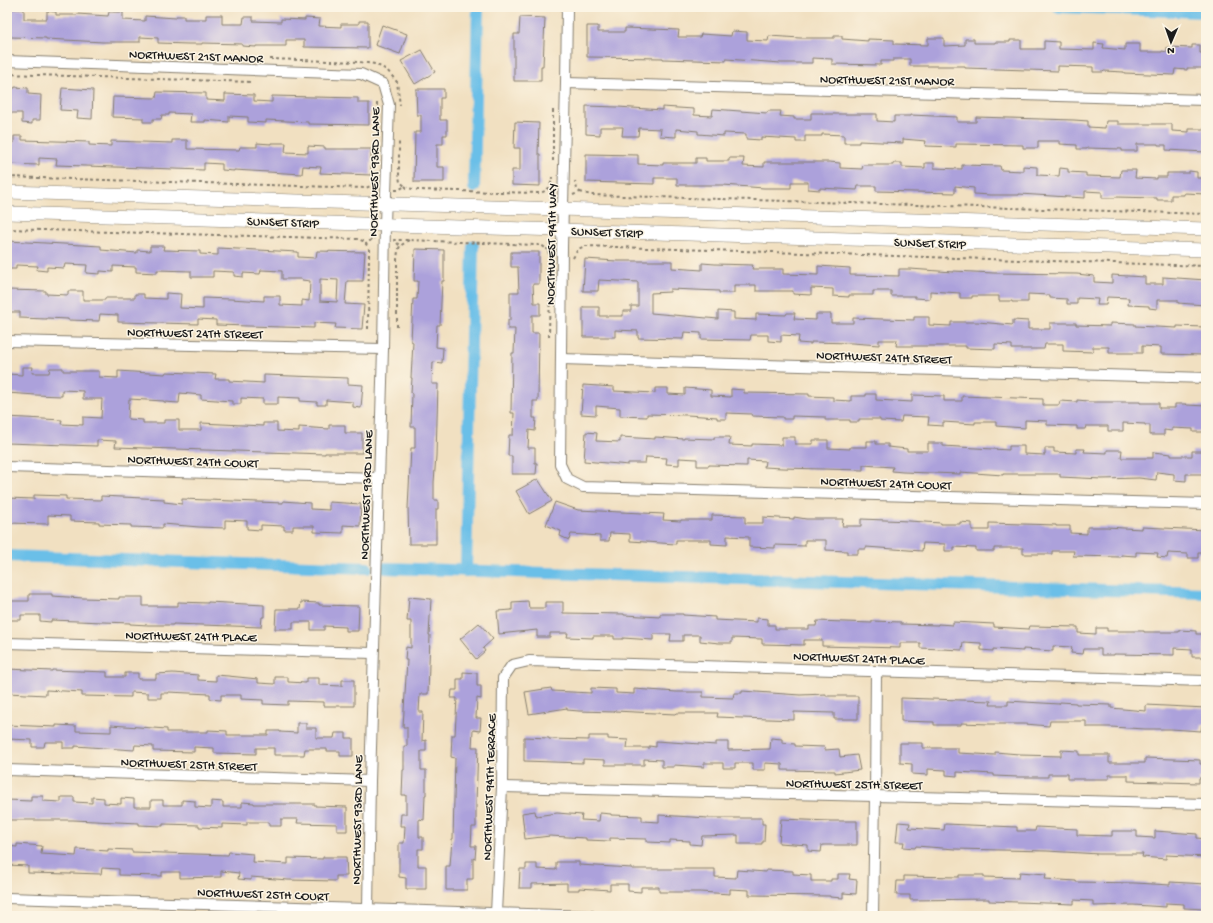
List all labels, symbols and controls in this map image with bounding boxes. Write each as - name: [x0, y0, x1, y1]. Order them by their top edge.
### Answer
- north arrow: [1151, 22, 1191, 62]
- text: N: [1167, 44, 1175, 56]
- street label: NORTHWEST 21ST MANOR: [129, 48, 264, 67]
- street label: NORTHWEST 21ST MANOR: [820, 73, 955, 90]
- street label: NORTHWEST 93RD LANE: [367, 106, 384, 237]
- street label: NORTHWEST 94TH WAY: [544, 183, 561, 305]
- street label: SUNSET STRIP: [246, 215, 320, 232]
- street label: SUNSET STRIP: [570, 225, 644, 242]
- street label: SUNSET STRIP: [893, 236, 967, 253]
- street label: NORTHWEST 24TH STREET: [127, 326, 264, 343]
- street label: NORTHWEST 24TH STREET: [816, 349, 953, 368]
- street label: NORTHWEST 93RD LANE: [358, 429, 377, 560]
- street label: NORTHWEST 24TH COURT: [127, 453, 260, 472]
- street label: NORTHWEST 24TH COURT: [820, 475, 953, 494]
- street label: NORTHWEST 24TH PLACE: [125, 629, 258, 646]
- street label: NORTHWEST 24TH PLACE: [793, 650, 926, 669]
- street label: NORTHWEST 94TH TERRACE: [480, 713, 501, 861]
- street label: NORTHWEST 93RD LANE: [350, 754, 367, 885]
- street label: NORTHWEST 25TH STREET: [120, 756, 258, 775]
- street label: NORTHWEST 25TH STREET: [786, 777, 923, 794]
- street label: NORTHWEST 25TH COURT: [197, 886, 330, 905]

